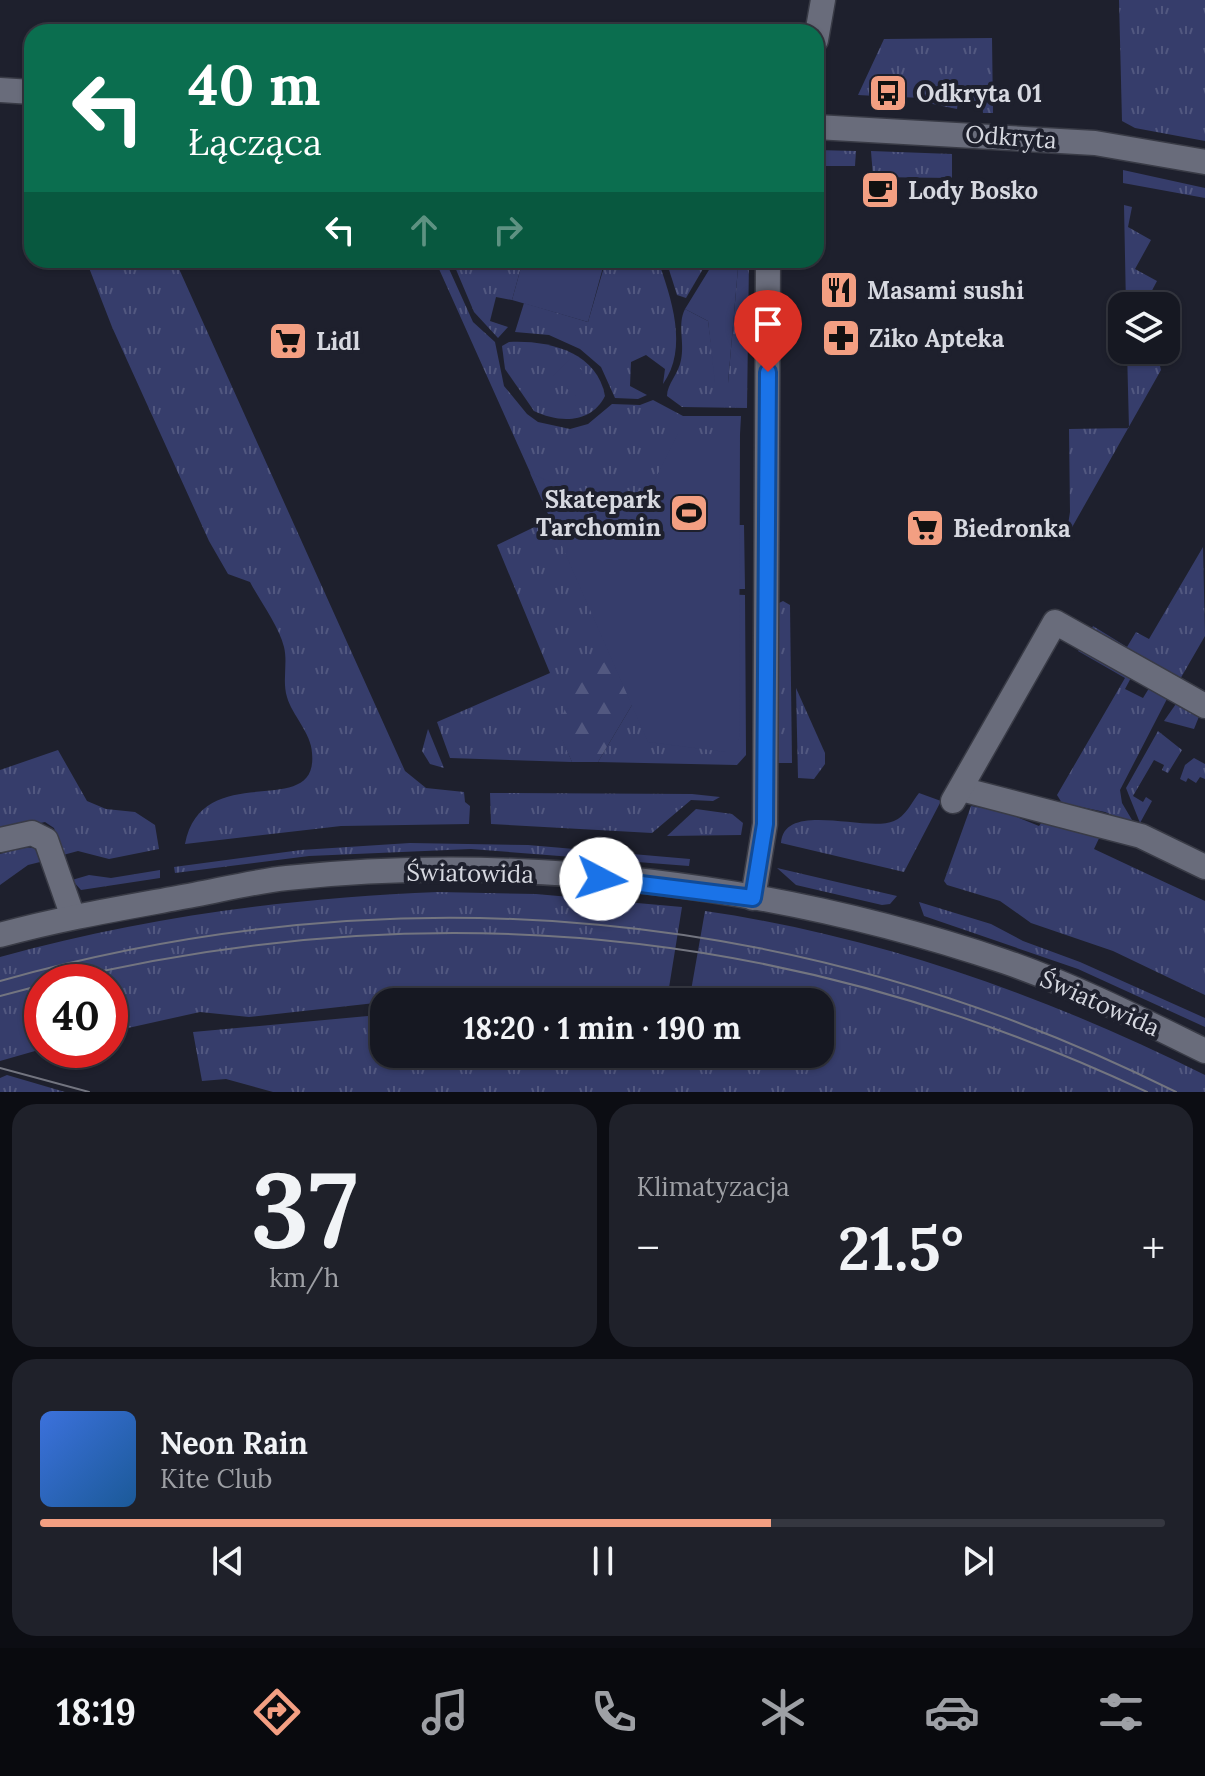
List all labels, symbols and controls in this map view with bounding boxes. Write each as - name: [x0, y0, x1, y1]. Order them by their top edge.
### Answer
- text: 40 m: [188, 49, 321, 120]
- icon: left: [56, 56, 160, 160]
- bus stop icon: Odkryta 01: [867, 72, 909, 114]
- place label: Odkryta 01: [916, 78, 1042, 109]
- street label: Odkryta: [964, 118, 1058, 156]
- text: Łącząca: [188, 119, 322, 165]
- cafe icon: Lody Bosko: [859, 169, 901, 211]
- place label: Lody Bosko: [908, 175, 1038, 206]
- icon: left: [318, 208, 362, 252]
- icon: ahead: [402, 208, 446, 252]
- icon: right: [486, 208, 530, 252]
- restaurant icon: Masami sushi: [818, 269, 860, 311]
- place label: Masami sushi: [867, 275, 1024, 306]
- pin: [734, 290, 802, 372]
- map controls: [1108, 292, 1180, 364]
- button: layers: [1108, 292, 1180, 364]
- icon: arrive: [746, 302, 790, 346]
- pharmacy icon: Ziko Apteka: [820, 317, 862, 359]
- supermarket icon: Lidl: [267, 320, 309, 362]
- place label: Ziko Apteka: [869, 323, 1005, 354]
- place label: Lidl: [316, 326, 360, 357]
- place label: Skatepark Tarchomin: [536, 484, 661, 543]
- sports icon: Skatepark Tarchomin: [668, 492, 710, 534]
- supermarket icon: Biedronka: [904, 507, 946, 549]
- place label: Biedronka: [953, 513, 1071, 544]
- position arrow: [559, 837, 643, 921]
- street label: Światowida: [406, 856, 534, 890]
- street label: Światowida: [1035, 963, 1165, 1043]
- speed limit sign: 40: [24, 964, 128, 1068]
- text: 18:20 · 1 min · 190 m: [463, 1009, 741, 1047]
- text: 37: [251, 1142, 358, 1275]
- text: Klimatyzacja: [637, 1170, 790, 1203]
- text: 21.5°: [838, 1210, 964, 1286]
- text: −: [637, 1220, 660, 1276]
- text: +: [1142, 1220, 1165, 1276]
- text: km/h: [269, 1261, 339, 1294]
- text: Neon Rain: [160, 1424, 308, 1462]
- text: Kite Club: [160, 1462, 272, 1495]
- icon: previous: [206, 1539, 250, 1583]
- icon: pause: [581, 1539, 625, 1583]
- icon: next: [956, 1539, 1000, 1583]
- icon: directions: [249, 1684, 305, 1740]
- icon: music: [417, 1684, 473, 1740]
- icon: phone: [586, 1684, 642, 1740]
- icon: climate: [755, 1684, 811, 1740]
- icon: car: [924, 1684, 980, 1740]
- icon: filters: [1093, 1684, 1149, 1740]
- text: 18:19: [56, 1689, 136, 1735]

